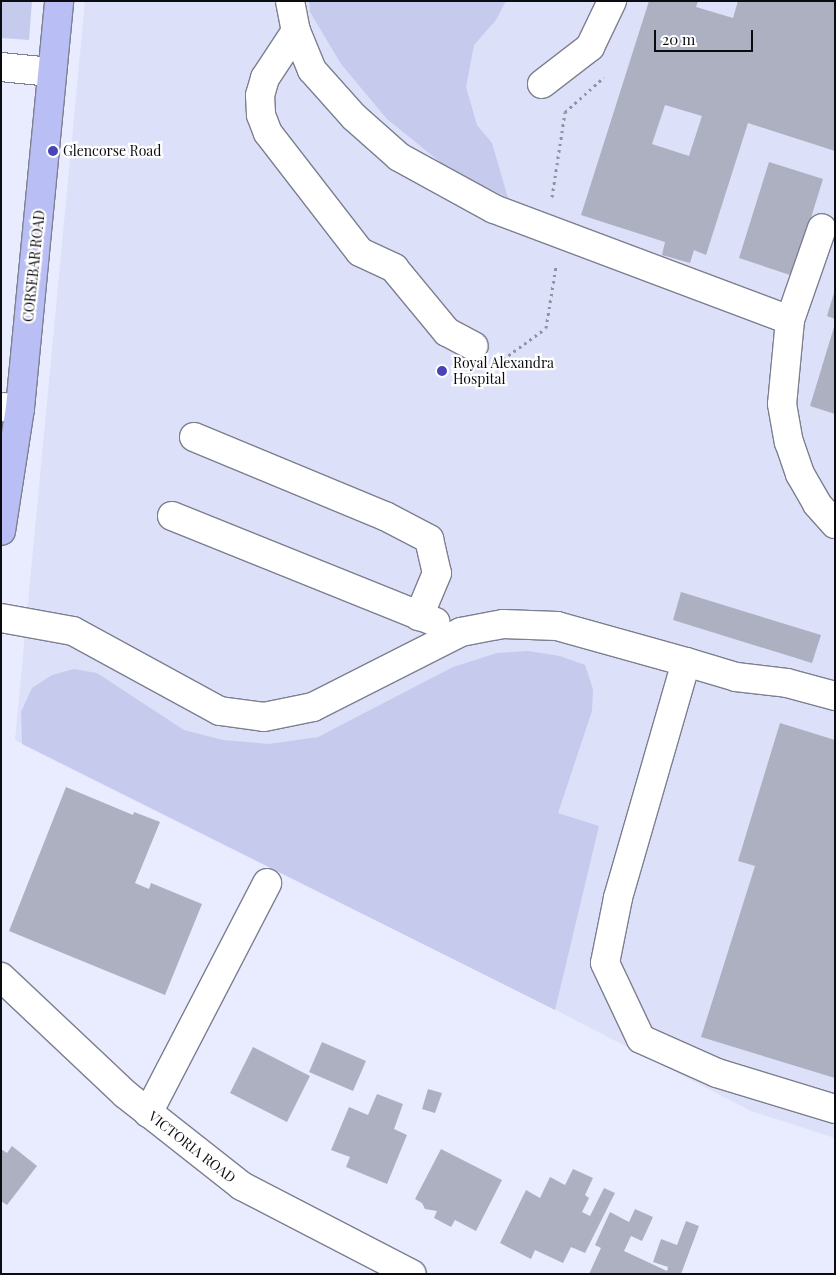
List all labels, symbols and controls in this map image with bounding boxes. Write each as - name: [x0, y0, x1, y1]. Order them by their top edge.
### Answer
- scale bar: [656, 20, 755, 52]
- text: 20 m: [662, 29, 695, 49]
- place label: Glencorse Road: [63, 143, 161, 159]
- marker: Glencorse Road: [47, 145, 59, 157]
- street label: CORSEBAR ROAD: [20, 209, 48, 323]
- place label: Royal Alexandra Hospital: [453, 355, 555, 388]
- marker: Royal Alexandra Hospital: [435, 364, 449, 378]
- street label: VICTORIA ROAD: [145, 1108, 239, 1186]

